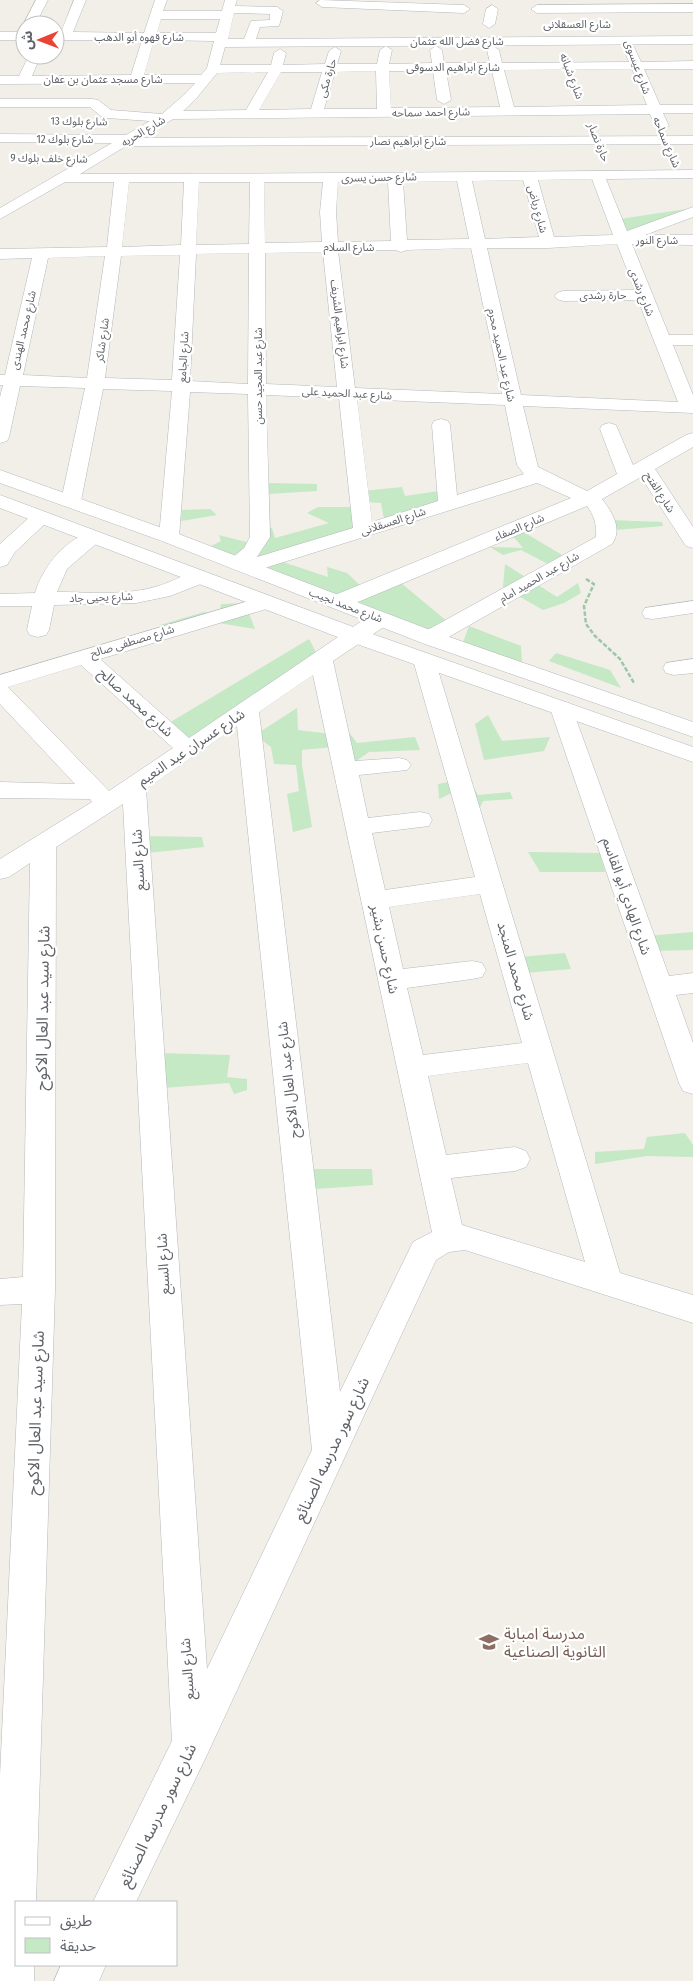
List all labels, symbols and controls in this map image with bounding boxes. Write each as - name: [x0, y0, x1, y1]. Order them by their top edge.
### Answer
- north arrow: [15, 15, 65, 65]
- street label: شارع العسقلانى: [543, 18, 611, 32]
- text: ش: [19, 30, 36, 50]
- street label: شارع قهوه أبو الدهب: [94, 31, 184, 45]
- street label: شارع فضل الله عثمان: [410, 35, 504, 49]
- street label: شارع عيسوى: [621, 38, 653, 97]
- street label: شارع شبانه: [556, 51, 586, 102]
- street label: حارة مكى: [315, 57, 340, 99]
- street label: شارع ابراهيم الدسوقى: [406, 61, 500, 76]
- street label: شارع مسجد عثمان بن عفان: [43, 73, 163, 87]
- street label: شارع احمد سماحه: [392, 105, 470, 121]
- street label: شارع الحريه: [119, 113, 169, 151]
- street label: شارع بلوك 13: [50, 115, 108, 130]
- street label: شارع سماحه: [649, 115, 683, 170]
- street label: حارة نصار: [584, 120, 612, 164]
- street label: شارع بلوك 12: [37, 133, 94, 147]
- street label: شارع ابراهيم نصار: [369, 135, 446, 150]
- street label: شارع خلف بلوك 9: [10, 151, 88, 167]
- street label: شارع حسن يسرى: [341, 170, 417, 186]
- street label: شارع رياض: [524, 184, 550, 235]
- street label: شارع النور: [635, 234, 679, 248]
- street label: شارع السلام: [324, 241, 375, 255]
- street label: شارع رشدى: [625, 266, 657, 319]
- street label: شارع ابراهيم الشريف: [326, 279, 351, 370]
- street label: شارع محمد الهندى: [8, 289, 40, 371]
- street label: حارة رشدى: [580, 289, 627, 302]
- street label: شارع عبد الحميد محرم: [484, 307, 518, 404]
- street label: شارع شاكر: [93, 317, 113, 364]
- street label: شارع عبد المجيد حسن: [252, 327, 266, 425]
- street label: شارع الجامع: [176, 331, 192, 383]
- street label: شارع عبد الحميد على: [302, 385, 393, 403]
- street label: شارع الفتح: [641, 469, 678, 516]
- street label: شارع العسقلانى: [359, 505, 428, 539]
- street label: شارع الصفاء: [492, 511, 547, 545]
- street label: شارع عبد الحميد امام: [497, 549, 582, 606]
- street label: شارع محمد نجيب: [307, 585, 385, 627]
- street label: شارع يحيى جاد: [69, 590, 134, 606]
- street label: شارع مصطفى صالح: [88, 622, 176, 661]
- street label: شارع محمد صالح: [93, 664, 177, 742]
- street label: شارع عسران عبد النعيم: [134, 705, 249, 791]
- street label: شارع السبع: [128, 829, 151, 891]
- street label: شارع الهادي أبو القاسم: [596, 835, 655, 958]
- street label: شارع حسن بشير: [365, 902, 402, 996]
- street label: شارع محمد المنجد: [491, 920, 538, 1023]
- street label: شارع سيد عبد العال الاكوح: [32, 925, 56, 1091]
- street label: شارع عبد العال الاكوح: [274, 1020, 305, 1139]
- street label: شارع السبع: [153, 1233, 176, 1295]
- street label: شارع سيد عبد العال الاكوح: [23, 1330, 51, 1496]
- street label: شارع سور مدرسه الصنائع: [290, 1374, 376, 1526]
- place label: مدرسة امبابة الثانوية الصناعية: [504, 1624, 606, 1661]
- school or university icon: مدرسة امبابة الثانوية الصناعية: [478, 1631, 500, 1653]
- street label: شارع السبع: [177, 1637, 200, 1700]
- street label: شارع سور مدرسه الصنائع: [114, 1740, 203, 1891]
- legend: [15, 1901, 178, 1966]
- text: طريق: [60, 1912, 92, 1931]
- text: حديقة: [60, 1937, 96, 1955]

